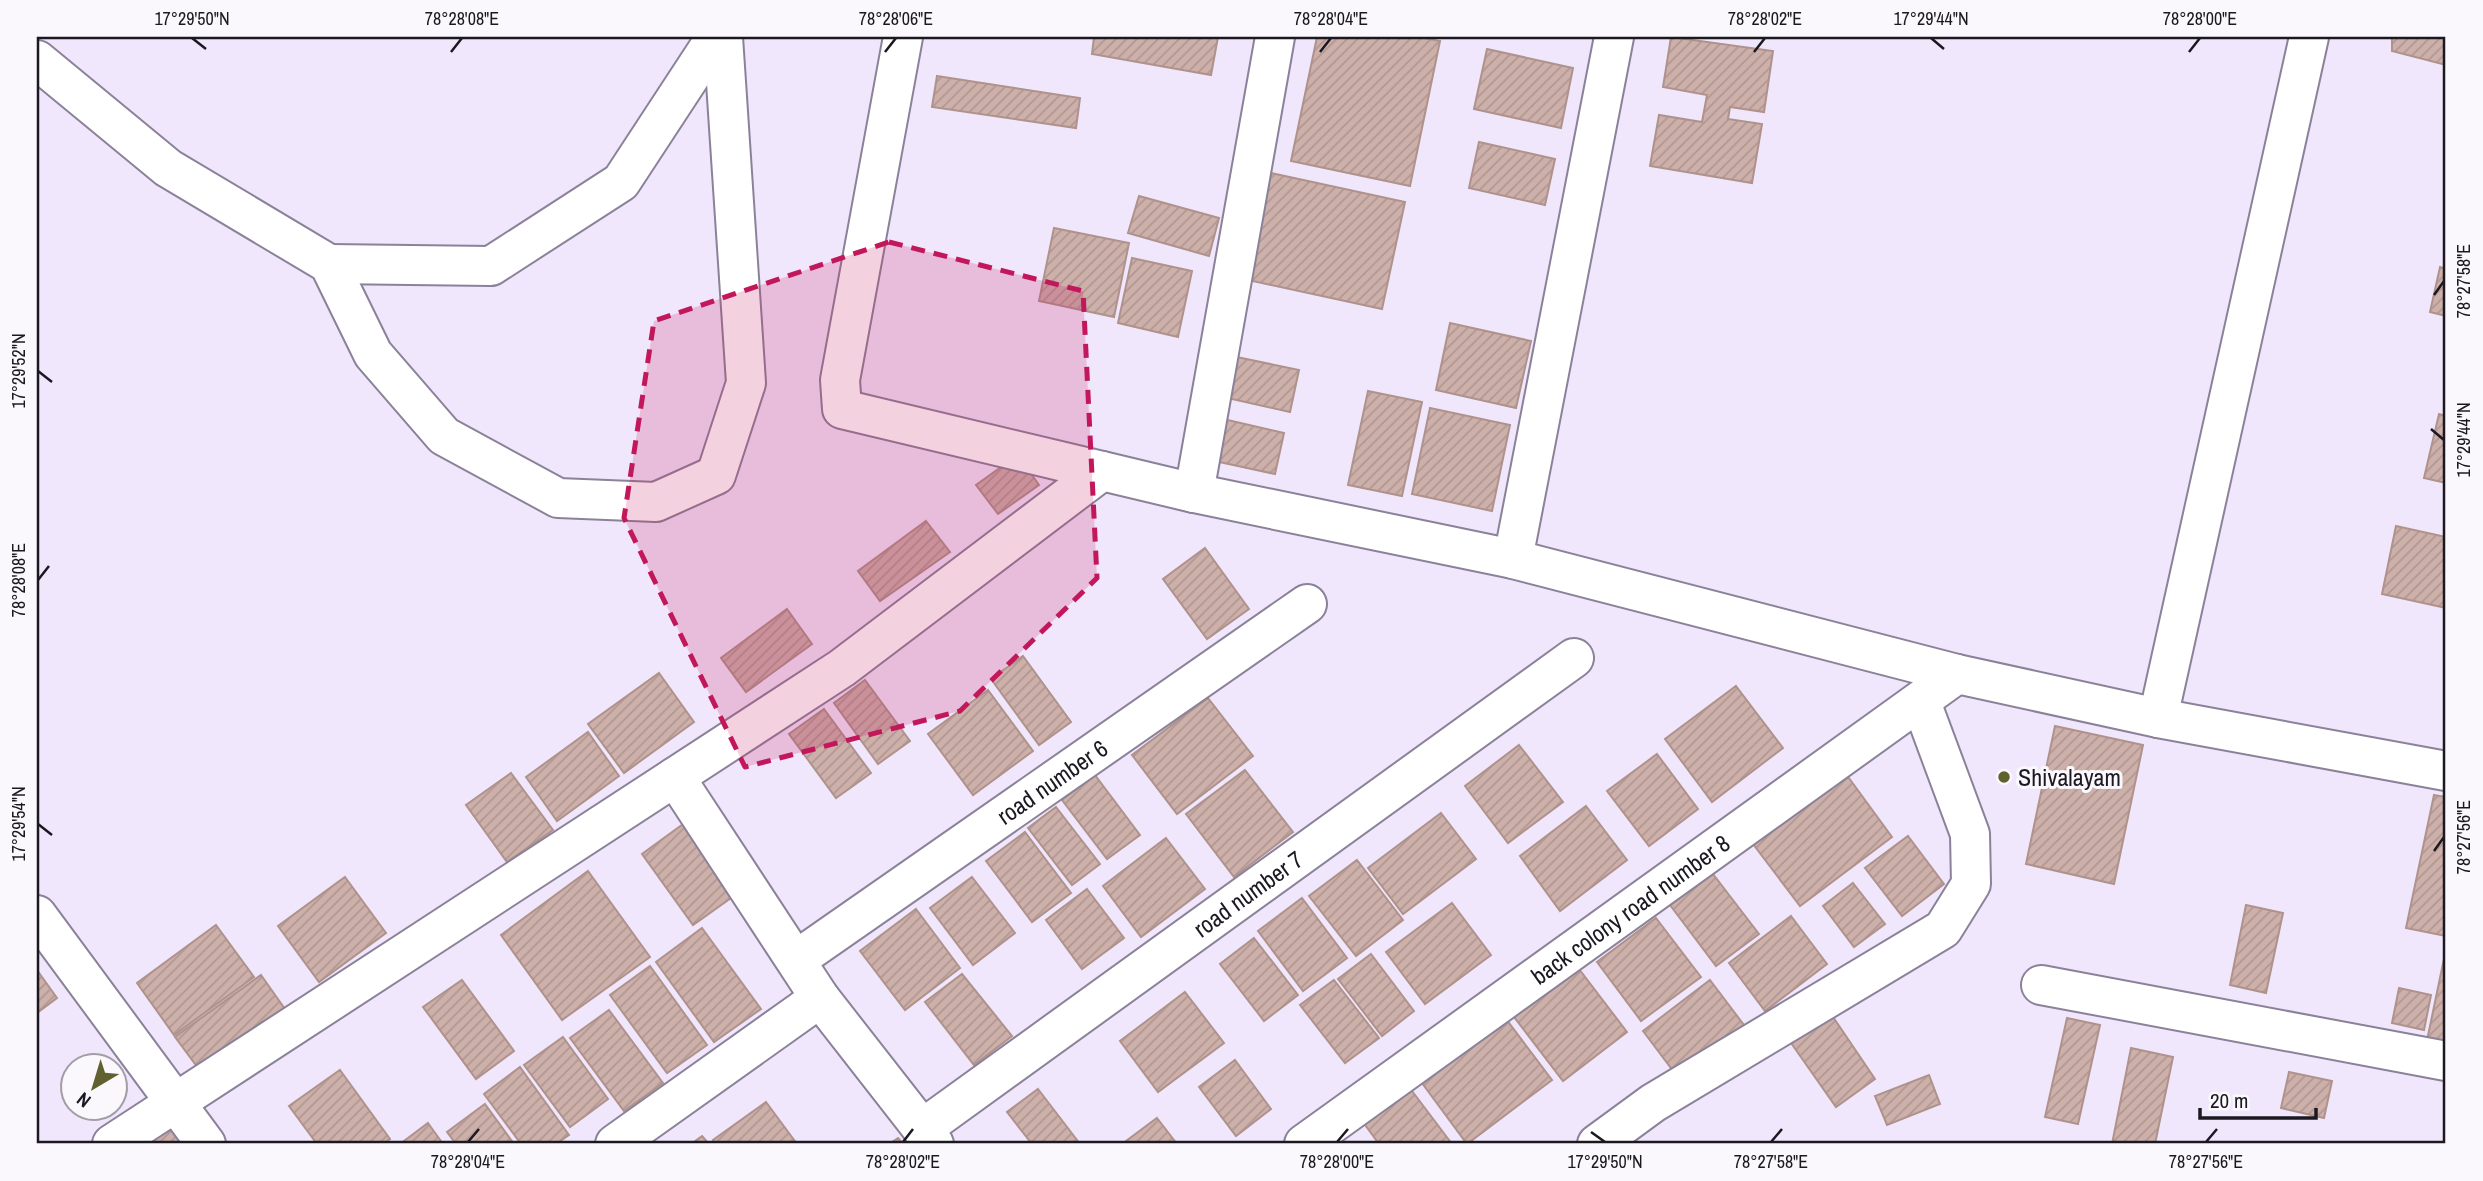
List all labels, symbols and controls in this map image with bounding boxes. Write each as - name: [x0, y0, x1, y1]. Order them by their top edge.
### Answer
- text: 17°29'50"N: [154, 6, 230, 31]
- text: 78°28'08"E: [425, 6, 499, 31]
- text: 78°28'06"E: [859, 6, 933, 31]
- text: 78°28'04"E: [1294, 6, 1368, 31]
- text: 78°28'02"E: [1728, 6, 1802, 31]
- text: 17°29'44"N: [1893, 6, 1969, 31]
- text: 78°28'00"E: [2163, 6, 2237, 31]
- text: 78°27'58"E: [2451, 244, 2476, 318]
- text: 17°29'52"N: [6, 333, 31, 409]
- text: 17°29'44"N: [2451, 402, 2476, 478]
- text: 78°28'08"E: [6, 543, 31, 617]
- street label: road number 6: [990, 732, 1114, 831]
- place label: Shivalayam: [2018, 761, 2121, 793]
- marker: Shivalayam: [1996, 769, 2012, 785]
- text: 17°29'54"N: [6, 786, 31, 862]
- text: 78°27'56"E: [2451, 800, 2476, 874]
- street label: back colony road number 8: [1525, 827, 1736, 992]
- street label: road number 7: [1187, 843, 1309, 944]
- north arrow: [60, 1052, 130, 1122]
- scale bar: [2200, 1076, 2315, 1120]
- text: 20 m: [2210, 1086, 2248, 1115]
- text: N: [71, 1087, 96, 1114]
- text: 78°28'04"E: [431, 1149, 505, 1174]
- text: 78°28'02"E: [866, 1149, 940, 1174]
- text: 78°28'00"E: [1300, 1149, 1374, 1174]
- text: 17°29'50"N: [1567, 1149, 1643, 1174]
- text: 78°27'58"E: [1734, 1149, 1808, 1174]
- text: 78°27'56"E: [2169, 1149, 2243, 1174]

